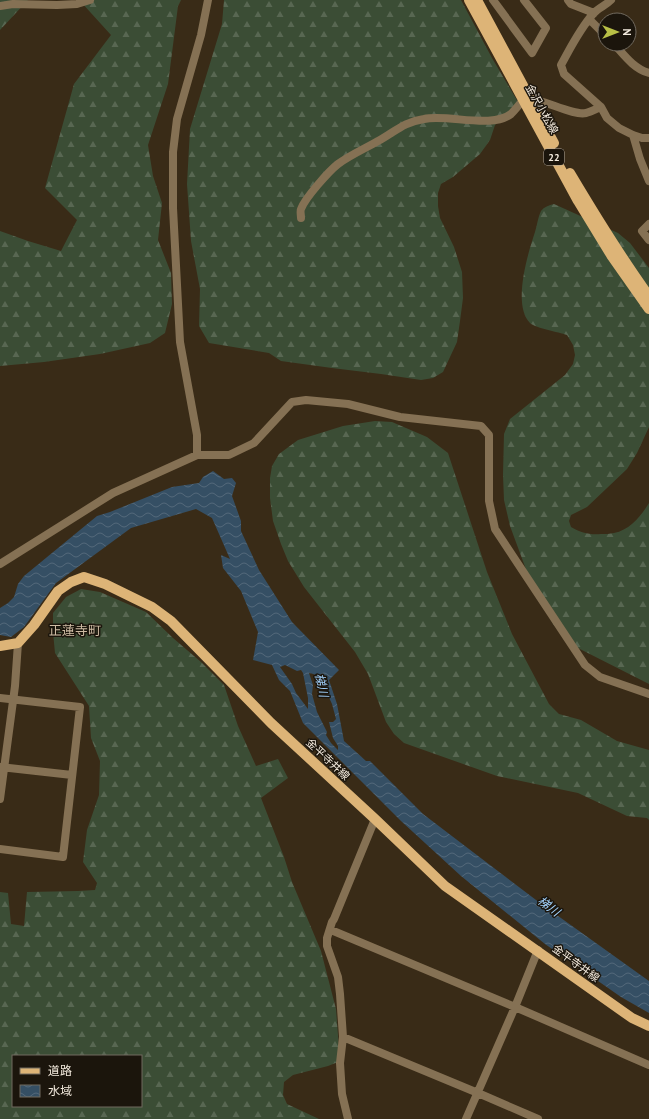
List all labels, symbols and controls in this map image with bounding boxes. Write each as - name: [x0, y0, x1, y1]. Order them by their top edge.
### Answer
- north arrow: [597, 12, 637, 52]
- text: N: [620, 28, 634, 36]
- street label: 金沢小松線: [523, 82, 561, 136]
- road number: 22: [544, 149, 564, 165]
- district label: 正蓮寺町: [49, 622, 101, 639]
- water label: 梯川: [312, 672, 332, 700]
- street label: 金平寺井線: [303, 735, 353, 783]
- water label: 梯川: [535, 893, 565, 920]
- street label: 金平寺井線: [550, 941, 602, 985]
- legend: [12, 1055, 142, 1107]
- text: 道路: [48, 1063, 72, 1078]
- text: 水域: [48, 1083, 72, 1098]

